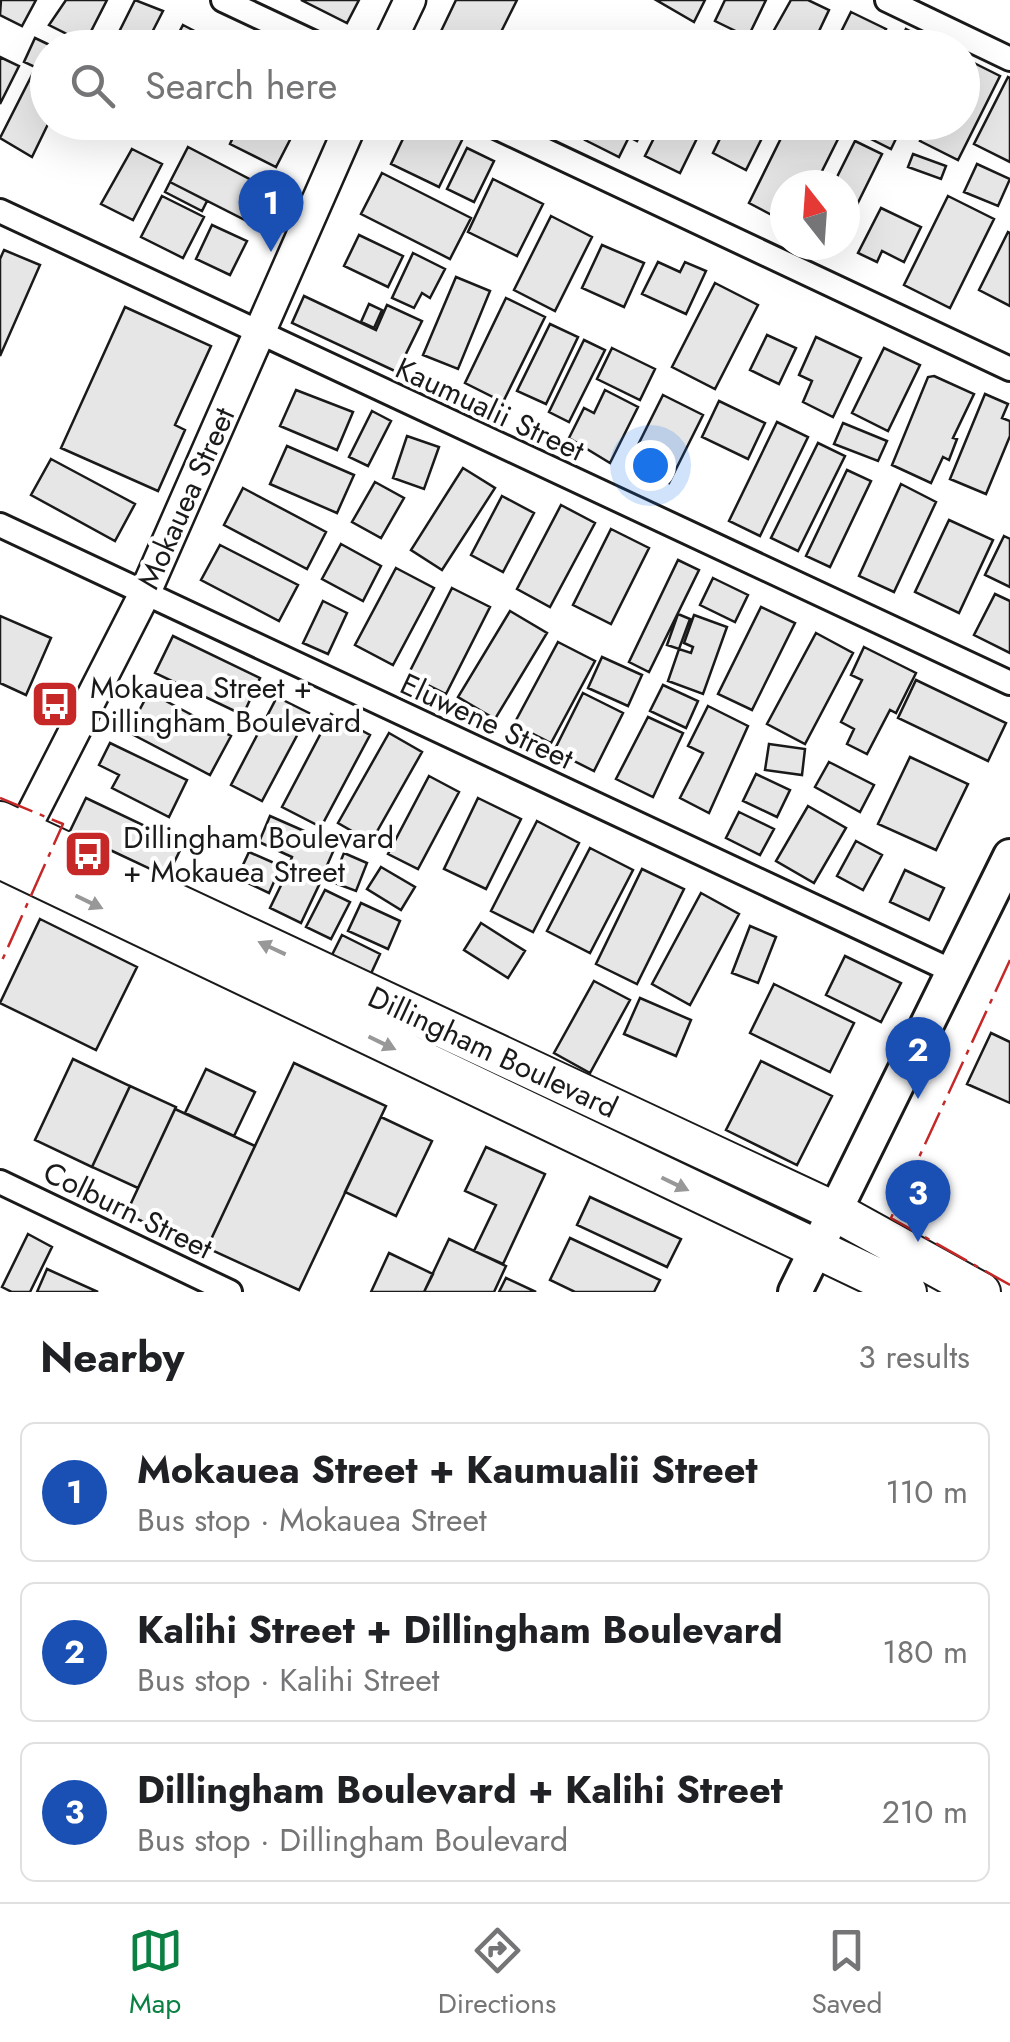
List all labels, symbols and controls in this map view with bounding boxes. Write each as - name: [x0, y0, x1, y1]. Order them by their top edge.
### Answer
- search box: [30, 30, 980, 140]
- icon: search: [65, 58, 120, 113]
- text: Search here: [145, 58, 337, 113]
- pin: 1: [238, 170, 304, 252]
- north arrow: [770, 170, 860, 260]
- street label: Kaumualii Street: [389, 346, 592, 472]
- street label: Mokauea Street: [127, 400, 246, 596]
- your location: [625, 440, 676, 491]
- street label: Eluwene Street: [393, 662, 581, 780]
- place label: Mokauea Street + Dillingham Boulevard: [90, 666, 361, 743]
- bus stop icon: Mokauea Street + Dillingham Boulevard: [29, 678, 81, 730]
- place label: Dillingham Boulevard + Mokauea Street: [123, 816, 394, 893]
- bus stop icon: Dillingham Boulevard + Mokauea Street: [62, 828, 114, 880]
- one-way arrow: [75, 894, 104, 911]
- one-way arrow: [257, 940, 286, 957]
- street label: Dillingham Boulevard: [361, 975, 625, 1129]
- pin: 2: [886, 1016, 950, 1099]
- one-way arrow: [368, 1034, 397, 1051]
- street label: Colburn Street: [36, 1150, 221, 1270]
- pin: 3: [886, 1160, 950, 1242]
- one-way arrow: [661, 1175, 690, 1192]
- text: Nearby: [40, 1327, 184, 1388]
- text: 3 results: [858, 1334, 970, 1380]
- text: Mokauea Street + Kaumualii Street: [137, 1442, 758, 1497]
- text: 1: [66, 1469, 83, 1515]
- text: 110 m: [885, 1469, 968, 1515]
- text: Bus stop · Mokauea Street: [137, 1497, 487, 1543]
- text: Kalihi Street + Dillingham Boulevard: [137, 1602, 783, 1657]
- text: 2: [64, 1629, 85, 1675]
- text: 180 m: [882, 1629, 968, 1675]
- text: Bus stop · Kalihi Street: [137, 1657, 439, 1703]
- text: Dillingham Boulevard + Kalihi Street: [137, 1762, 783, 1817]
- text: 3: [65, 1789, 84, 1835]
- text: 210 m: [882, 1789, 968, 1835]
- text: Bus stop · Dillingham Boulevard: [137, 1817, 568, 1863]
- tab: Map: [128, 1923, 183, 2024]
- tab: Directions: [438, 1923, 556, 2024]
- tab: Saved: [811, 1923, 882, 2024]

